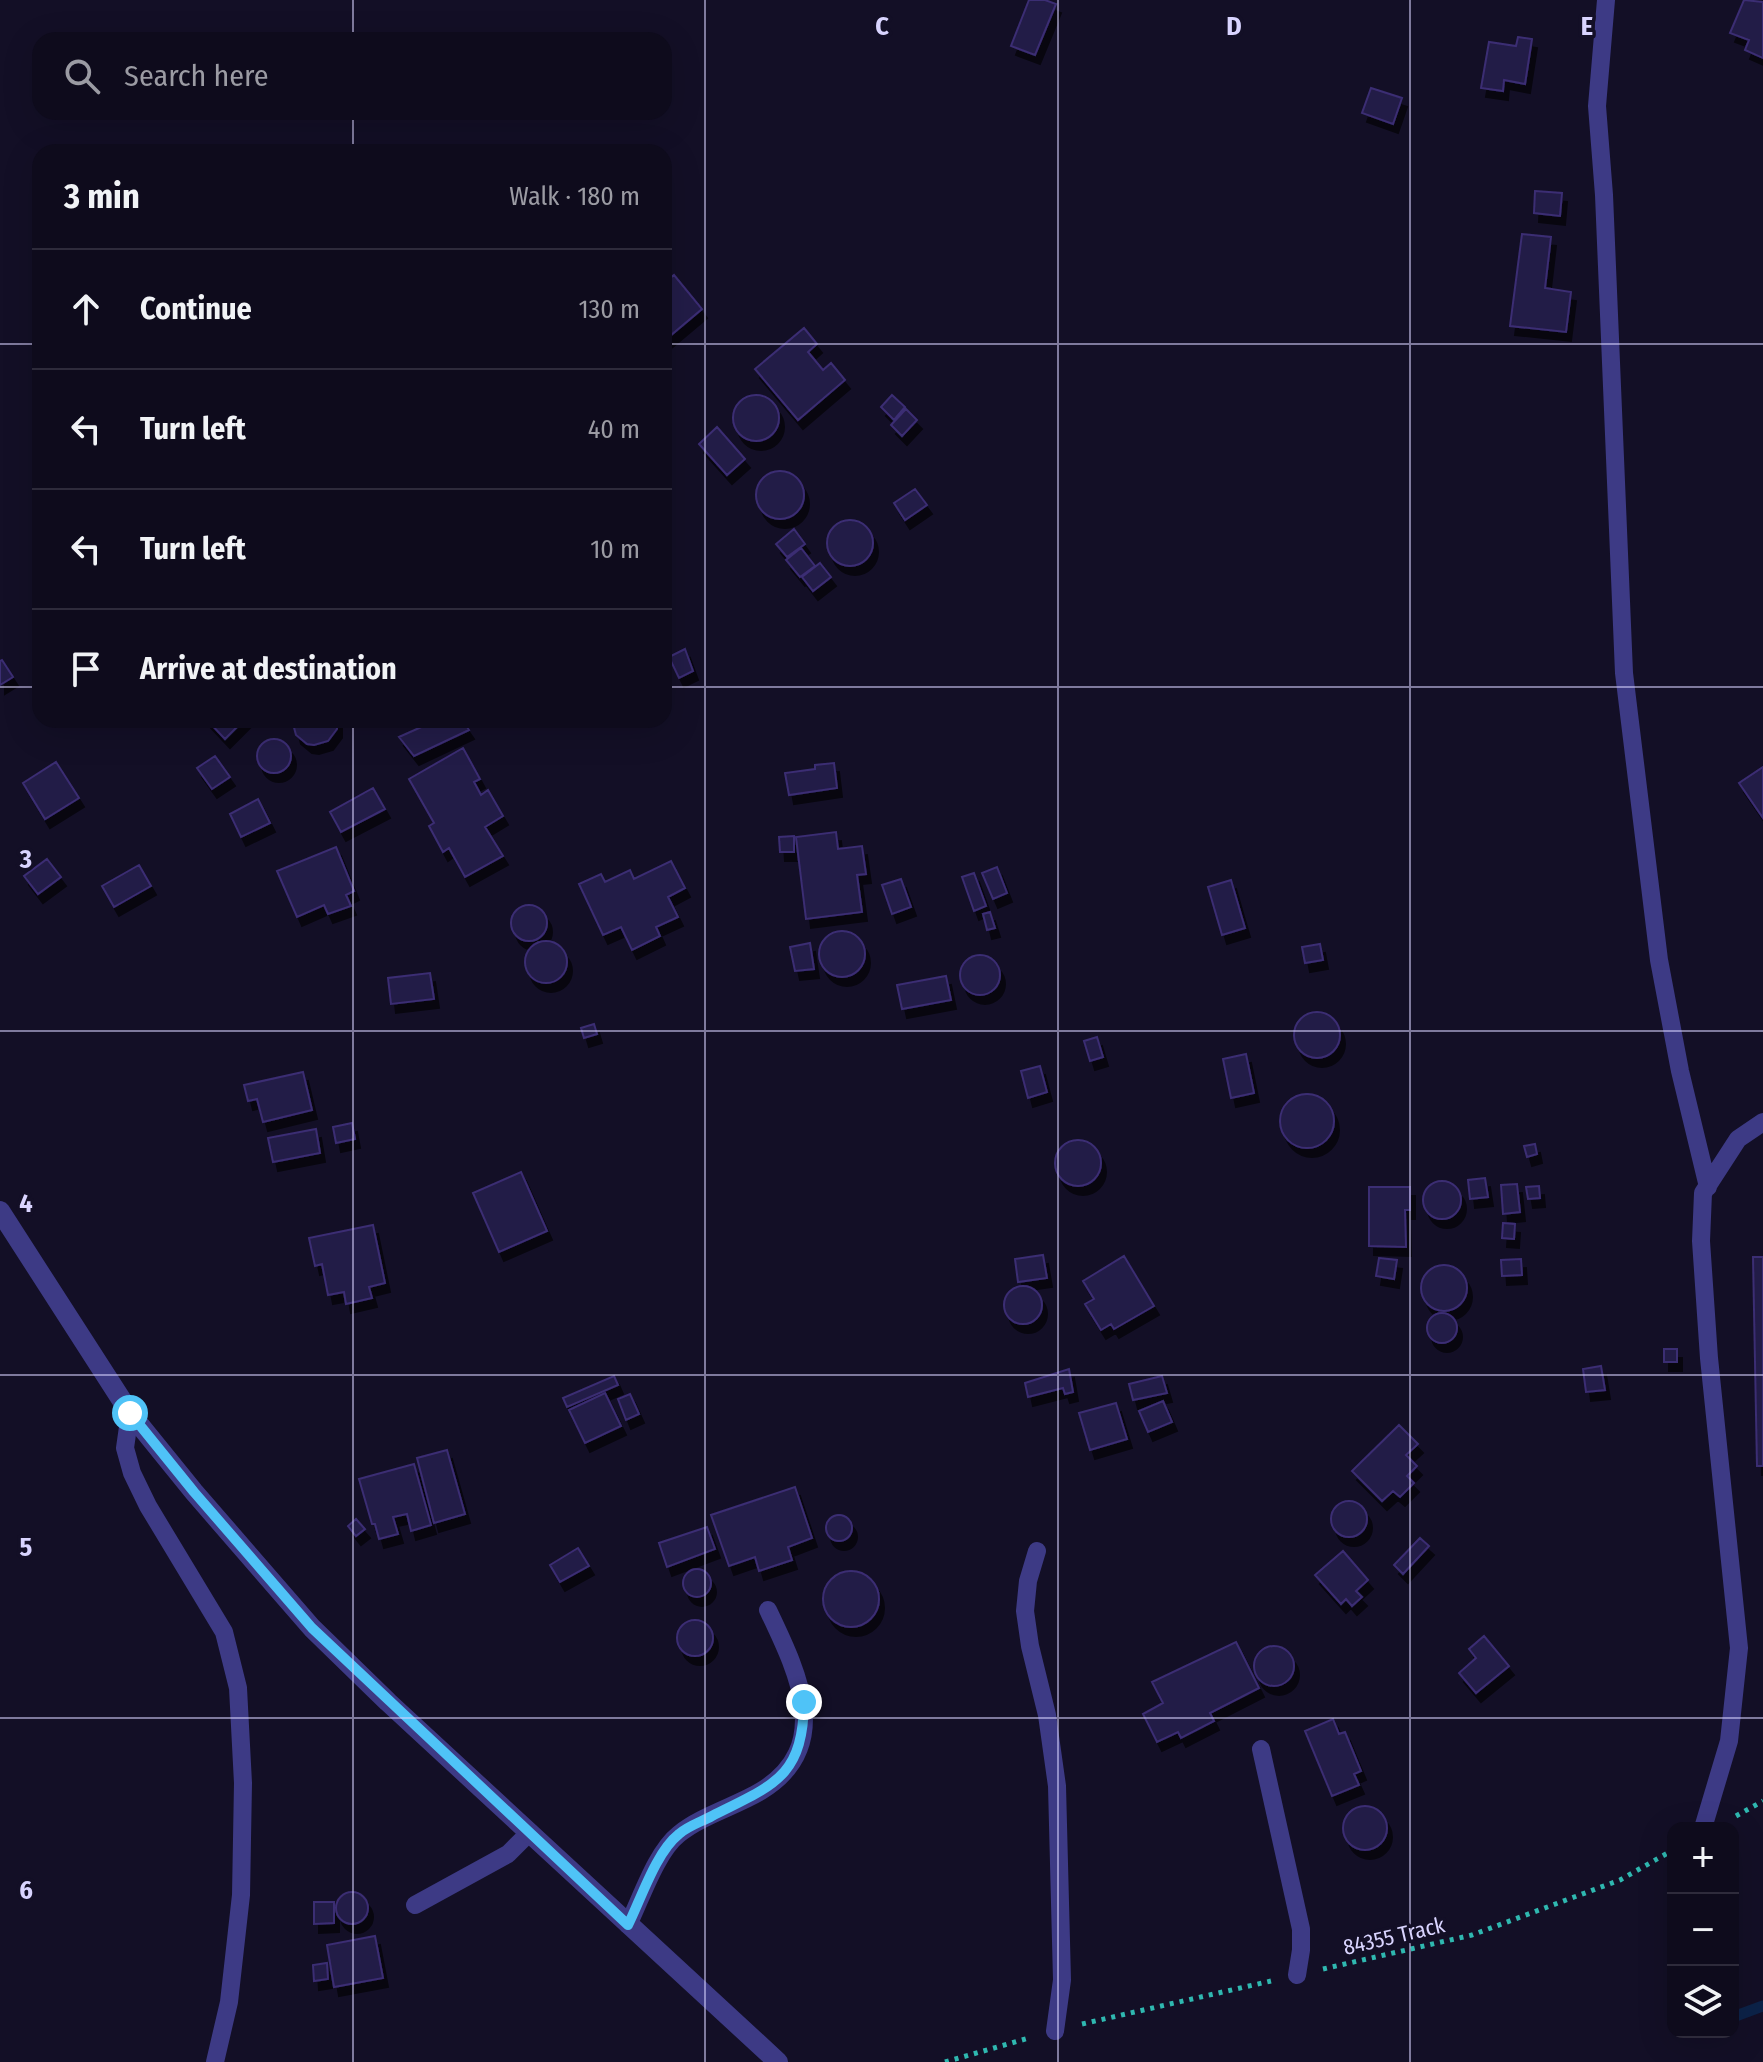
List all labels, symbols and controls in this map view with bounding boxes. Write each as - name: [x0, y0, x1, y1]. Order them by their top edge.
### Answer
- text: C: [875, 11, 889, 42]
- text: D: [1226, 11, 1242, 42]
- text: E: [1581, 11, 1593, 42]
- search box: [32, 32, 672, 120]
- icon: search: [60, 54, 104, 98]
- text: Search here: [124, 58, 269, 94]
- text: 3 min: [64, 176, 140, 217]
- text: Walk · 180 m: [509, 181, 640, 212]
- icon: ahead: [64, 287, 108, 331]
- text: Continue: [140, 291, 252, 327]
- text: 130 m: [578, 294, 640, 325]
- icon: left: [64, 407, 108, 451]
- text: Turn left: [140, 411, 246, 447]
- text: 40 m: [588, 414, 640, 445]
- icon: left: [64, 527, 108, 571]
- text: Turn left: [140, 531, 246, 567]
- text: 10 m: [590, 534, 640, 565]
- icon: arrive: [64, 647, 108, 691]
- text: Arrive at destination: [140, 651, 397, 687]
- text: 3: [19, 844, 32, 875]
- text: 4: [19, 1188, 33, 1219]
- route start: [112, 1395, 148, 1431]
- text: 5: [20, 1532, 33, 1563]
- route end: [786, 1684, 822, 1720]
- map controls: [1667, 1822, 1739, 2038]
- button: +: [1667, 1822, 1739, 1894]
- text: 6: [19, 1875, 33, 1906]
- button: −: [1667, 1894, 1739, 1966]
- street label: 84355 Track: [1341, 1911, 1448, 1961]
- button: layers: [1667, 1966, 1739, 2038]

